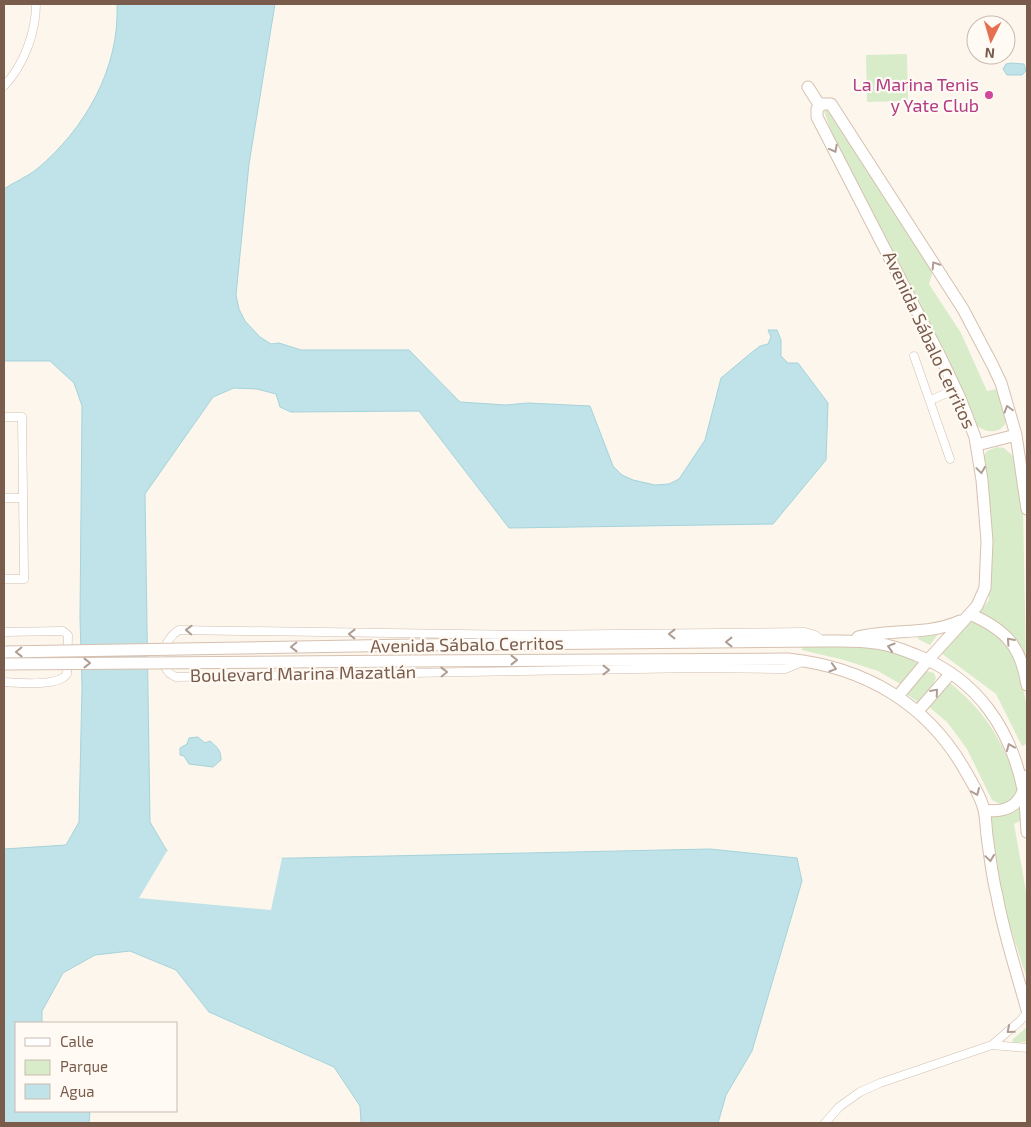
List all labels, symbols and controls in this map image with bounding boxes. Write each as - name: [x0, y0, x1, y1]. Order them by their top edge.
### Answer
- north arrow: [966, 15, 1016, 65]
- text: N: [984, 45, 996, 62]
- place label: La Marina Tenis y Yate Club: [852, 73, 979, 116]
- marker: La Marina Tenis y Yate Club: [983, 89, 995, 101]
- one-way arrow: [828, 144, 838, 153]
- street label: Avenida Sábalo Cerritos: [879, 247, 981, 432]
- one-way arrow: [932, 262, 941, 271]
- one-way arrow: [1004, 406, 1014, 414]
- one-way arrow: [975, 466, 985, 475]
- one-way arrow: [185, 625, 193, 636]
- one-way arrow: [347, 628, 355, 639]
- one-way arrow: [667, 628, 675, 639]
- street label: Avenida Sábalo Cerritos: [370, 631, 564, 657]
- one-way arrow: [725, 637, 732, 647]
- one-way arrow: [1006, 638, 1015, 647]
- one-way arrow: [290, 642, 298, 652]
- one-way arrow: [887, 642, 895, 652]
- one-way arrow: [15, 647, 23, 657]
- one-way arrow: [510, 655, 518, 665]
- one-way arrow: [84, 658, 92, 668]
- street label: Boulevard Marina Mazatlán: [190, 660, 416, 686]
- one-way arrow: [828, 663, 836, 673]
- one-way arrow: [603, 664, 611, 675]
- one-way arrow: [440, 666, 448, 677]
- one-way arrow: [929, 688, 938, 697]
- one-way arrow: [1005, 744, 1015, 752]
- one-way arrow: [970, 787, 981, 796]
- one-way arrow: [985, 854, 995, 862]
- legend: [15, 1022, 178, 1112]
- one-way arrow: [1007, 1024, 1016, 1033]
- text: Calle: [60, 1032, 94, 1050]
- text: Parque: [60, 1057, 108, 1075]
- text: Agua: [60, 1082, 95, 1100]

